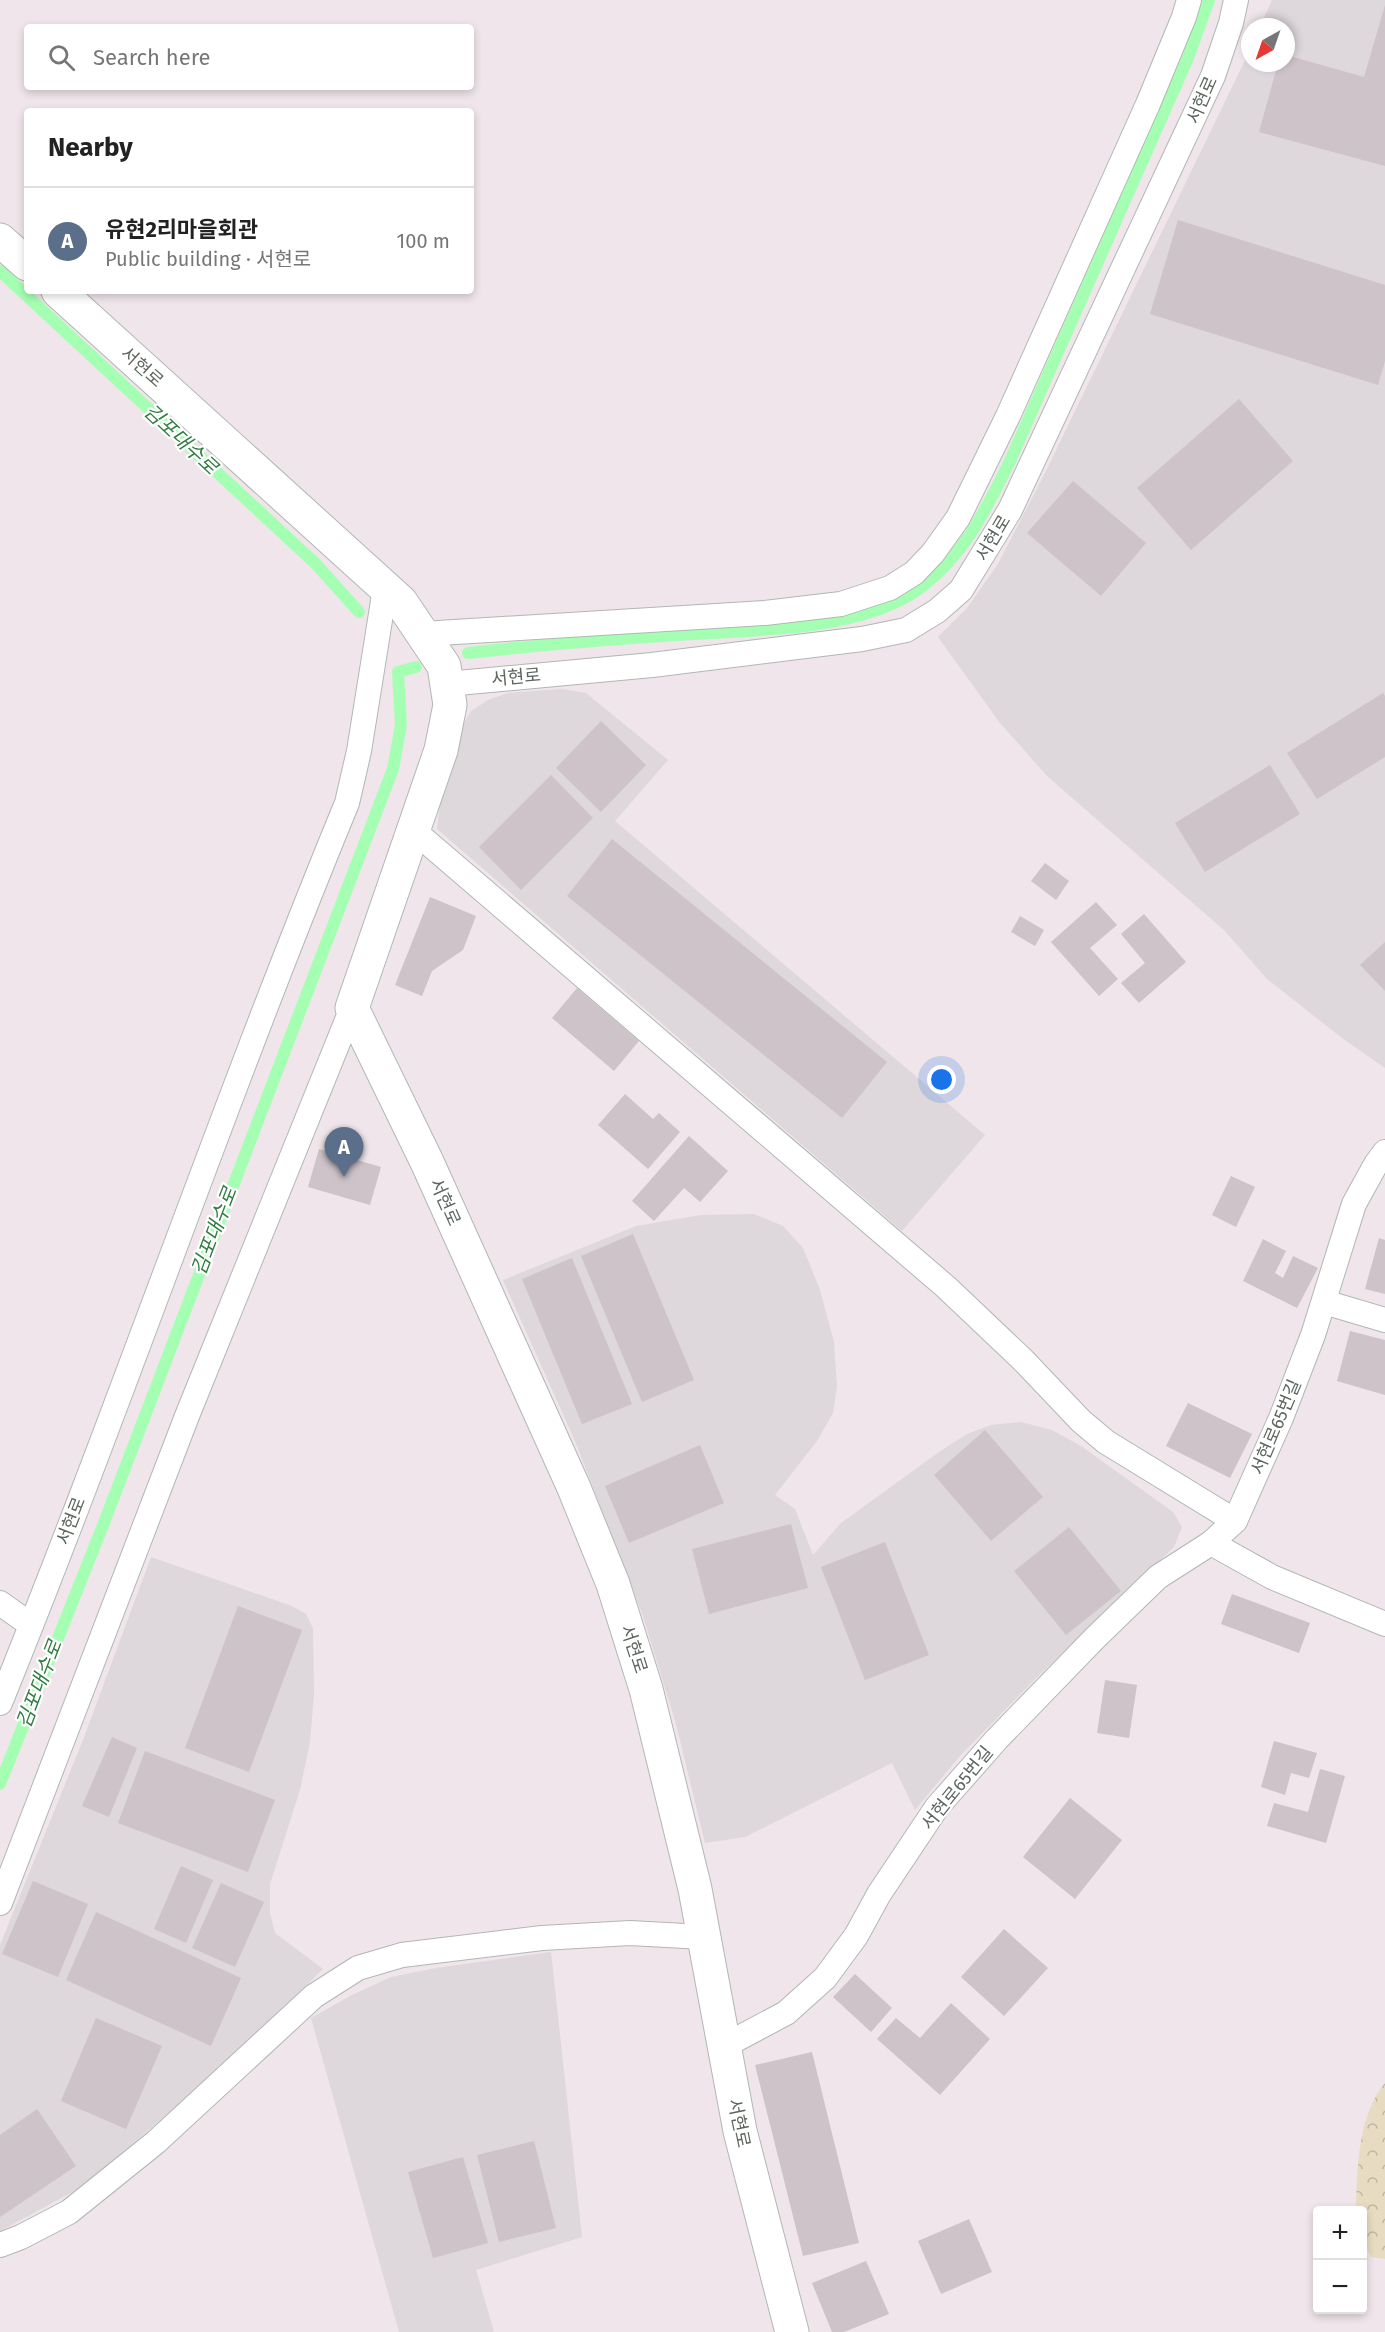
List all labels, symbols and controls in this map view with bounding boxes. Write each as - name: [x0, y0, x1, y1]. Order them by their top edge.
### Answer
- north arrow: [1241, 18, 1295, 72]
- search box: [24, 24, 474, 90]
- icon: search: [45, 41, 78, 74]
- text: Search here: [93, 44, 211, 71]
- street label: 서현로: [1182, 73, 1222, 127]
- text: Nearby: [48, 132, 133, 163]
- text: 유현2리마을회관: [105, 216, 258, 243]
- text: A: [62, 229, 73, 253]
- text: 100 m: [397, 229, 450, 253]
- text: Public building · 서현로: [105, 247, 311, 271]
- street label: 서현로: [116, 342, 168, 392]
- water label: 김포대수로: [139, 399, 224, 480]
- street label: 서현로: [971, 511, 1015, 565]
- street label: 서현로: [490, 664, 542, 690]
- your location: [927, 1065, 956, 1094]
- pin: A: [324, 1128, 364, 1177]
- street label: 서현로: [425, 1175, 465, 1229]
- water label: 김포대수로: [186, 1182, 242, 1278]
- street label: 서현로65번길: [1246, 1376, 1306, 1478]
- street label: 서현로: [52, 1494, 90, 1548]
- street label: 서현로: [616, 1622, 652, 1676]
- water label: 김포대수로: [11, 1635, 67, 1731]
- street label: 서현로65번길: [917, 1742, 997, 1834]
- street label: 서현로: [723, 2096, 755, 2150]
- map controls: [1313, 2206, 1367, 2314]
- button: +: [1313, 2206, 1367, 2260]
- button: −: [1313, 2260, 1367, 2314]

